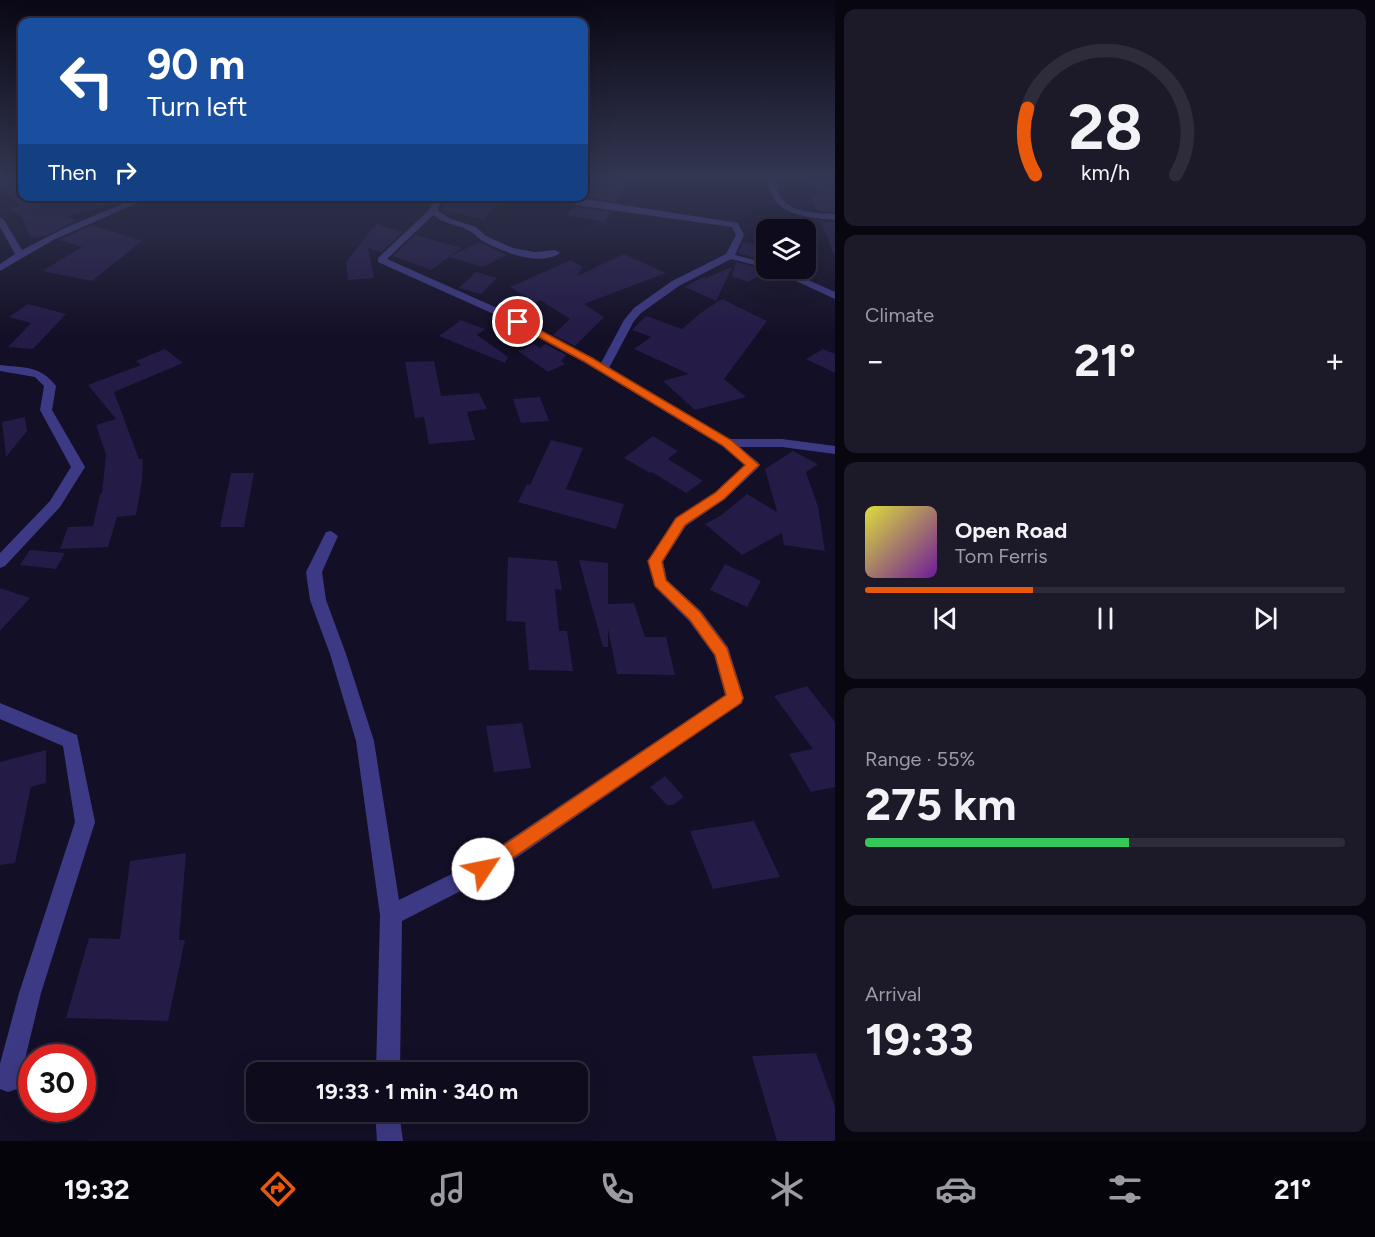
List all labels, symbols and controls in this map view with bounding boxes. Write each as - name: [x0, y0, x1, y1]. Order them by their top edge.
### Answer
- text: 90 m: [147, 39, 245, 90]
- icon: left: [48, 42, 126, 120]
- text: Turn left: [147, 90, 247, 123]
- text: 28: [1068, 90, 1142, 165]
- icon: right: [109, 156, 142, 189]
- text: Then: [48, 159, 97, 186]
- text: km/h: [1081, 160, 1129, 185]
- map controls: [756, 219, 816, 279]
- button: layers: [756, 219, 816, 279]
- pin: [492, 296, 543, 347]
- text: Climate: [865, 303, 934, 327]
- icon: arrive: [501, 305, 534, 338]
- text: 21°: [1074, 333, 1136, 387]
- text: −: [865, 341, 886, 380]
- text: +: [1324, 341, 1345, 380]
- text: Open Road: [955, 517, 1067, 544]
- text: Tom Ferris: [955, 544, 1048, 568]
- icon: previous: [929, 602, 962, 635]
- icon: pause: [1089, 602, 1122, 635]
- icon: next: [1249, 602, 1282, 635]
- text: Range · 55%: [865, 747, 975, 771]
- text: 275 km: [865, 777, 1016, 831]
- position arrow: [451, 837, 515, 901]
- text: Arrival: [865, 982, 921, 1006]
- text: 19:33: [865, 1012, 974, 1066]
- speed limit sign: 30: [18, 1044, 96, 1122]
- text: 19:33 · 1 min · 340 m: [316, 1078, 518, 1105]
- icon: directions: [257, 1168, 299, 1210]
- icon: music: [427, 1168, 469, 1210]
- icon: phone: [596, 1168, 638, 1210]
- icon: climate: [766, 1168, 808, 1210]
- icon: car: [935, 1168, 977, 1210]
- icon: filters: [1104, 1168, 1146, 1210]
- text: 19:32: [64, 1173, 130, 1206]
- text: 21°: [1274, 1173, 1311, 1206]

